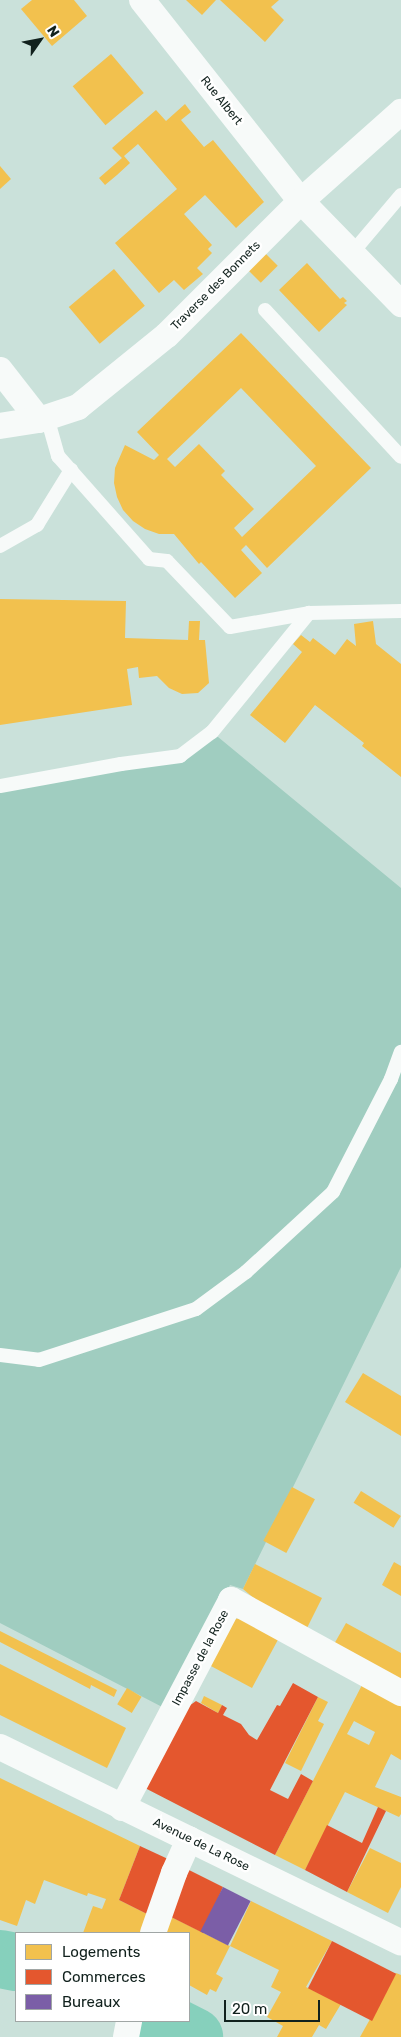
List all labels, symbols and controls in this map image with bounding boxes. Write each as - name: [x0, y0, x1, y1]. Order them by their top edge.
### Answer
- north arrow: [15, 15, 65, 65]
- text: N: [43, 23, 63, 40]
- street label: Rue Albert: [197, 74, 245, 128]
- street label: Traverse des Bonnets: [168, 238, 264, 334]
- street label: Impasse de la Rose: [170, 1608, 232, 1708]
- street label: Avenue de La Rose: [150, 1815, 252, 1875]
- legend: [15, 1932, 190, 2022]
- text: Logements: [62, 1943, 140, 1961]
- text: Commerces: [62, 1968, 146, 1986]
- scale bar: [226, 1990, 322, 2022]
- text: Bureaux: [62, 1993, 120, 2011]
- text: 20 m: [232, 2000, 267, 2018]

